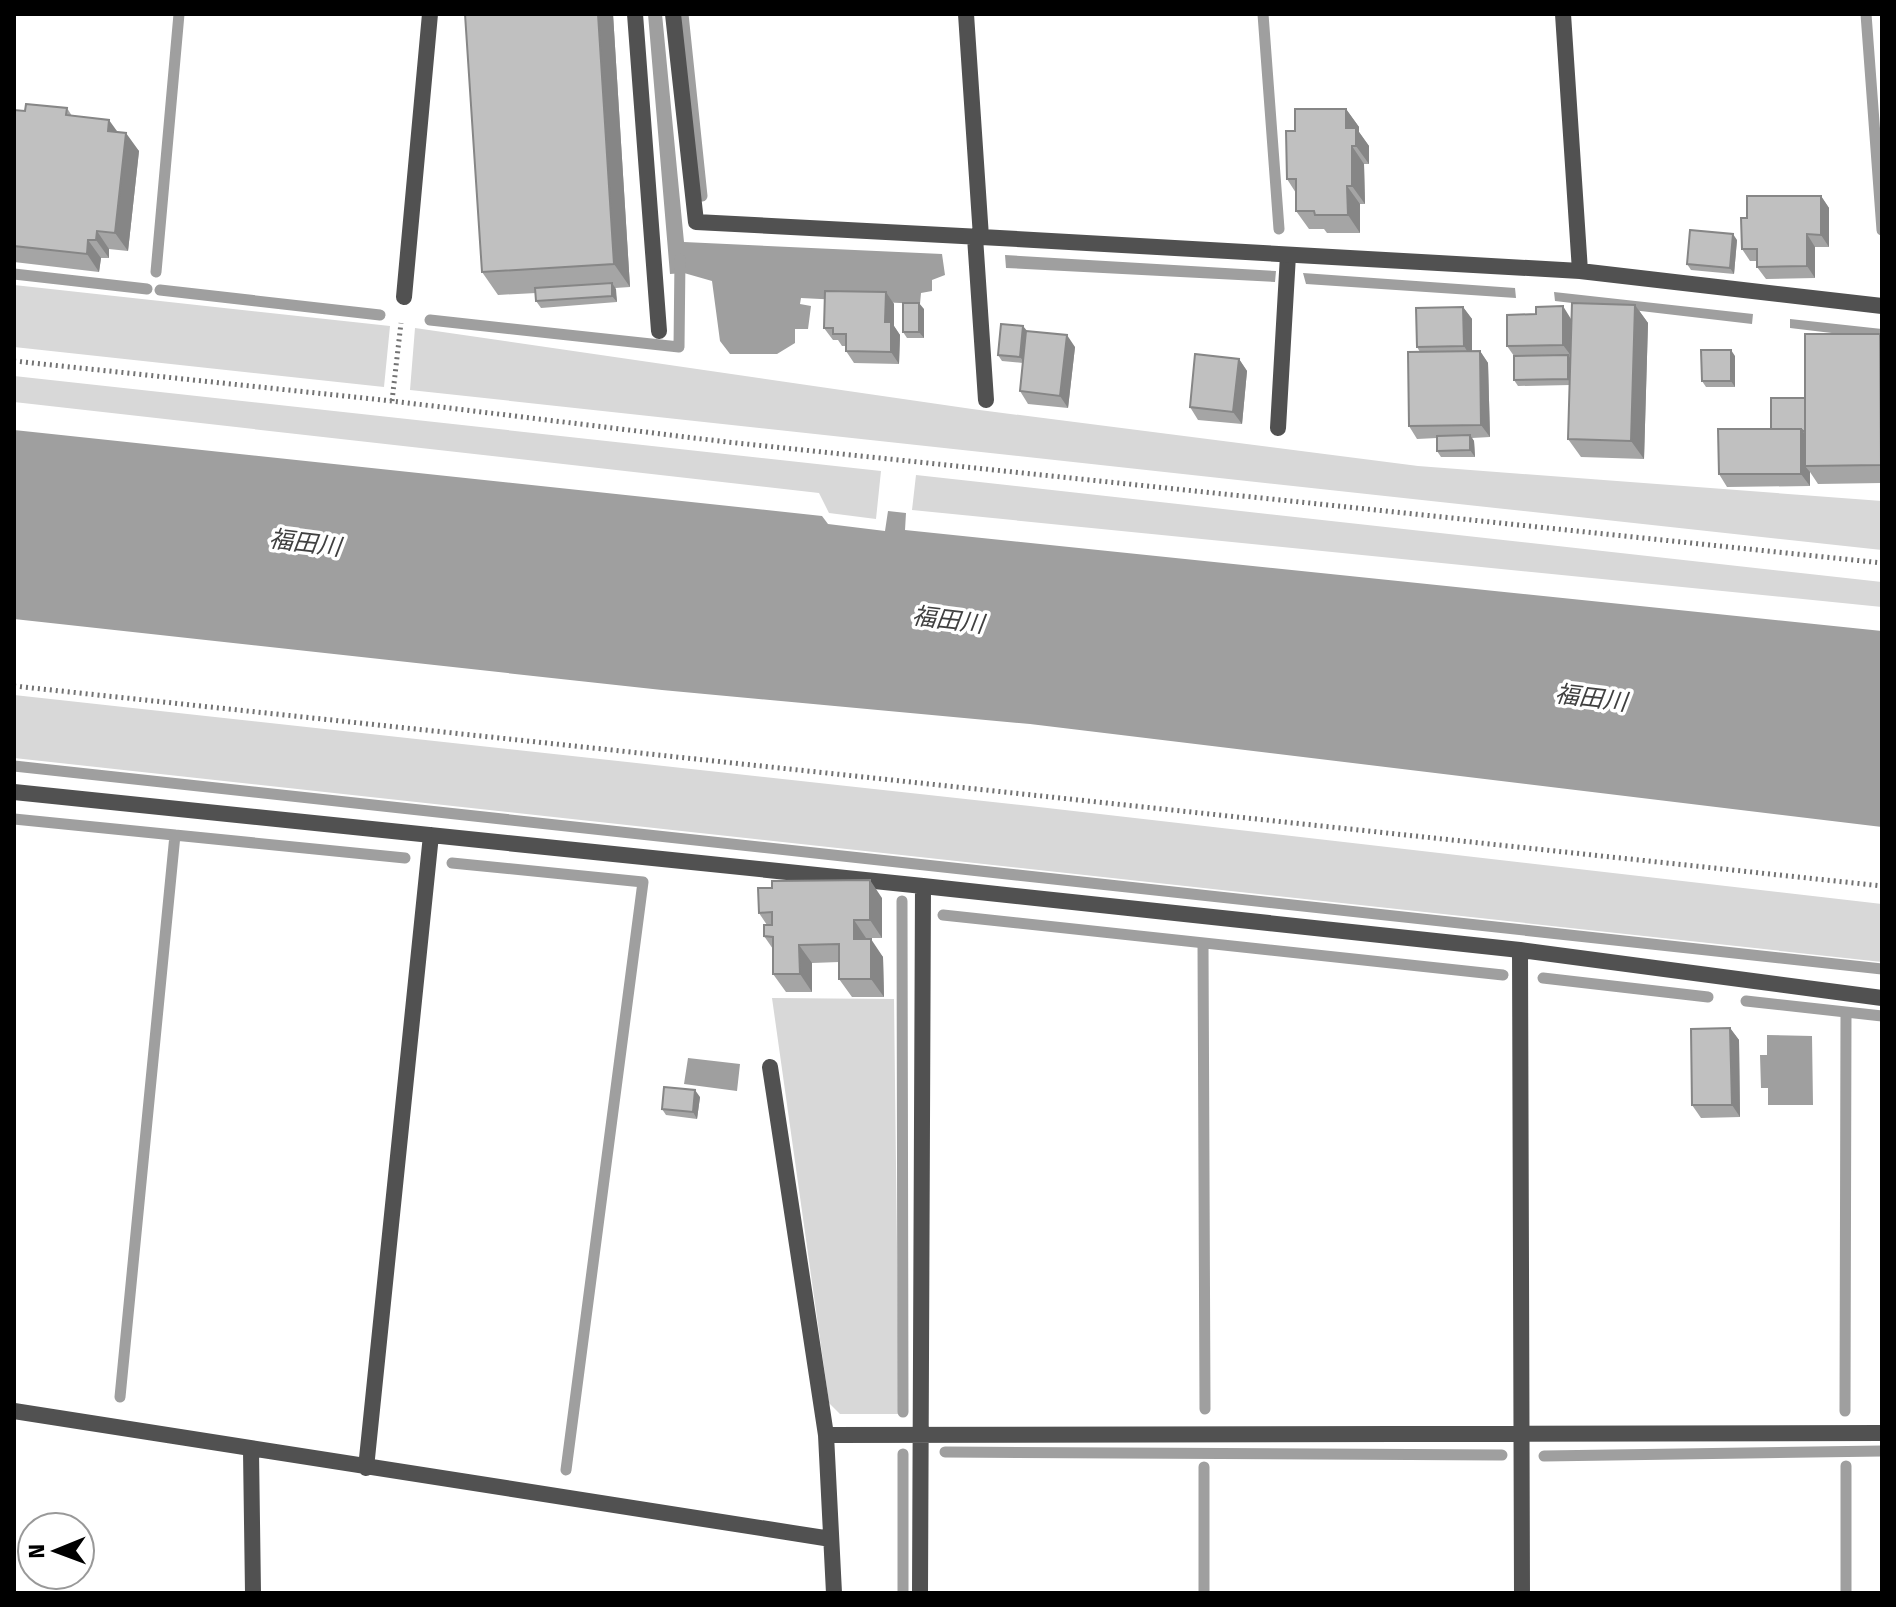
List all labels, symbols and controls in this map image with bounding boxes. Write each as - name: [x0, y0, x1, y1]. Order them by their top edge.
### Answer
- water label: 福田川: [268, 525, 345, 562]
- water label: 福田川: [911, 602, 988, 639]
- water label: 福田川: [1554, 680, 1631, 717]
- north arrow: [16, 1511, 96, 1591]
- text: N: [23, 1544, 50, 1559]

